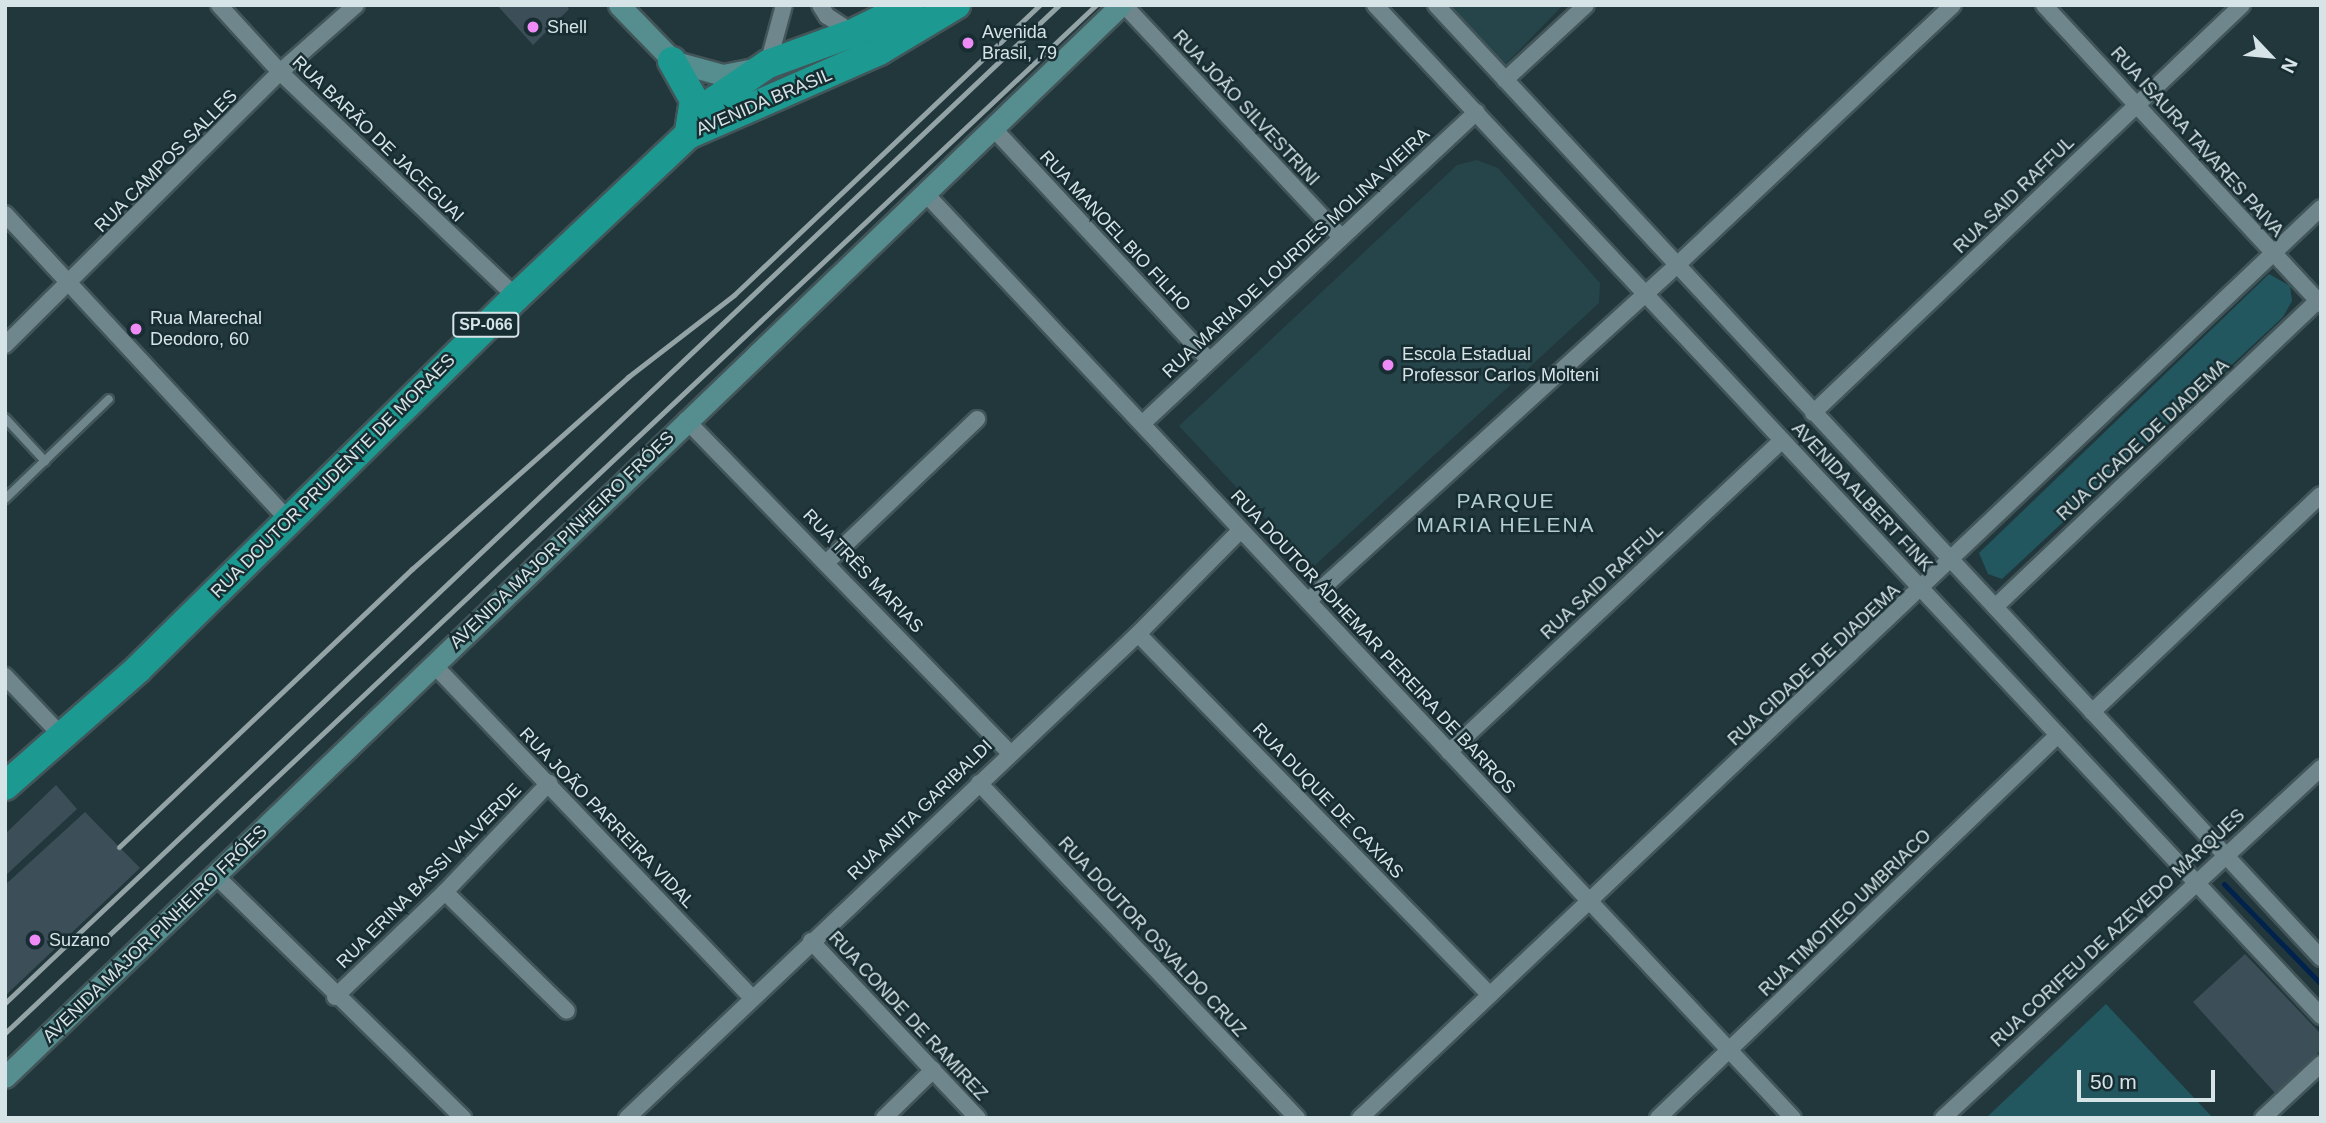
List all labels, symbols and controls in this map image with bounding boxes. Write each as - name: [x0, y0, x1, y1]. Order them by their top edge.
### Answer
- place label: Shell: [547, 16, 587, 38]
- marker: Shell: [525, 19, 541, 35]
- north arrow: [2235, 21, 2305, 91]
- place label: Avenida Brasil, 79: [982, 22, 1057, 64]
- street label: RUA JOÃO SILVESTRINI: [1168, 25, 1324, 191]
- marker: Avenida Brasil, 79: [960, 35, 976, 51]
- street label: RUA ISAURA TAVARES PAIVA: [2105, 42, 2289, 242]
- street label: RUA BARÃO DE JACEGUAI: [287, 51, 469, 227]
- text: N: [2277, 55, 2302, 76]
- street label: AVENIDA BRASIL: [692, 63, 836, 141]
- street label: RUA CAMPOS SALLES: [90, 85, 242, 237]
- street label: RUA MARIA DE LOURDES MOLINA VIEIRA: [1157, 122, 1435, 384]
- street label: RUA SAID RAFFUL: [1949, 132, 2079, 258]
- street label: RUA MANOEL BIO FILHO: [1034, 146, 1196, 316]
- place label: Rua Marechal Deodoro, 60: [150, 308, 262, 350]
- road number: SP-066: [451, 312, 521, 338]
- marker: Rua Marechal Deodoro, 60: [128, 321, 144, 337]
- place label: Escola Estadual Professor Carlos Molteni: [1402, 344, 1599, 386]
- street label: RUA DOUTOR PRUDENTE DE MORAES: [206, 349, 460, 603]
- street label: RUA CICADE DE DIADEMA: [2052, 354, 2234, 526]
- marker: Escola Estadual Professor Carlos Molteni: [1380, 357, 1396, 373]
- street label: AVENIDA ALBERT FINK: [1786, 417, 1938, 577]
- street label: AVENIDA MAJOR PINHEIRO FRÓES: [445, 426, 679, 654]
- street label: RUA DOUTOR ADHEMAR PEREIRA DE BARROS: [1225, 484, 1521, 800]
- district label: PARQUE MARIA HELENA: [1417, 488, 1595, 538]
- street label: RUA TRÊS MARIAS: [798, 504, 928, 638]
- street label: RUA SAID RAFFUL: [1536, 520, 1668, 644]
- street label: RUA CIDADE DE DIADEMA: [1723, 579, 1905, 751]
- street label: RUA DUQUE DE CAXIAS: [1248, 718, 1408, 884]
- street label: RUA JOÃO PARREIRA VIDAL: [514, 722, 700, 914]
- street label: RUA ANITA GARIBALDI: [842, 734, 998, 886]
- street label: RUA ERINA BASSI VALVERDE: [331, 778, 527, 974]
- street label: RUA CORIFEU DE AZEVEDO MARQUES: [1986, 804, 2250, 1052]
- street label: AVENIDA MAJOR PINHEIRO FRÓES: [38, 820, 272, 1048]
- street label: RUA TIMOTIEO UMBRIACO: [1754, 825, 1936, 1001]
- street label: RUA DOUTOR OSVALDO CRUZ: [1053, 832, 1251, 1042]
- street label: RUA CONDE DE RAMIREZ: [824, 927, 992, 1105]
- place label: Suzano: [49, 929, 110, 951]
- marker: Suzano: [27, 932, 43, 948]
- scale bar: [2081, 1056, 2219, 1100]
- text: 50 m: [2090, 1070, 2137, 1093]

